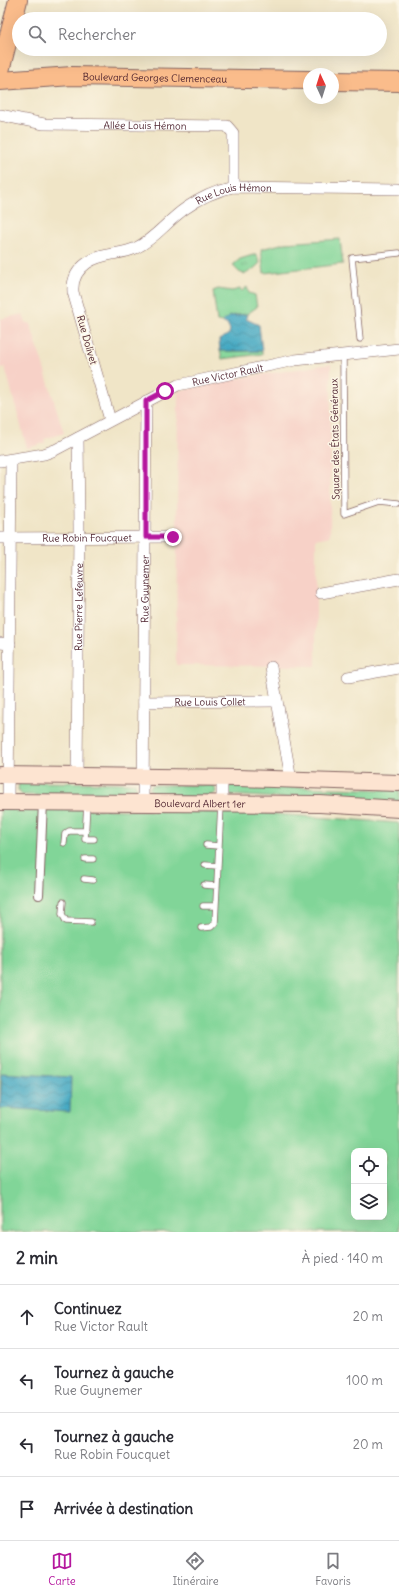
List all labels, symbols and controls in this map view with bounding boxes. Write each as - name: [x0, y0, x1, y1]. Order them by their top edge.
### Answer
- search box: [12, 12, 387, 56]
- icon: search: [26, 23, 48, 45]
- text: Rechercher: [58, 25, 136, 44]
- north arrow: [303, 68, 339, 104]
- street label: Boulevard Georges Clemenceau: [82, 70, 227, 85]
- street label: Allée Louis Hémon: [104, 118, 187, 132]
- street label: Rue Louis Hémon: [193, 180, 272, 207]
- street label: Rue Dolivet: [74, 314, 100, 367]
- street label: Rue Victor Rault: [191, 360, 265, 388]
- street label: Square des États Généraux: [327, 378, 343, 500]
- route start: [156, 382, 174, 400]
- route end: [164, 528, 182, 546]
- street label: Rue Robin Foucquet: [42, 531, 132, 544]
- street label: Rue Guynemer: [138, 555, 151, 623]
- street label: Rue Pierre Lefeuvre: [72, 563, 85, 651]
- street label: Rue Louis Collet: [174, 695, 246, 708]
- street label: Boulevard Albert 1er: [154, 796, 246, 810]
- map controls: [351, 1148, 387, 1220]
- button: locate: [351, 1148, 387, 1184]
- button: layers: [351, 1184, 387, 1220]
- text: 2 min: [16, 1247, 58, 1269]
- text: À pied · 140 m: [302, 1250, 383, 1267]
- text: Continuez: [54, 1299, 122, 1318]
- icon: ahead: [16, 1306, 38, 1328]
- text: 20 m: [353, 1308, 383, 1325]
- text: Rue Victor Rault: [54, 1318, 148, 1335]
- text: Tournez à gauche: [54, 1363, 174, 1382]
- icon: left: [16, 1370, 38, 1392]
- text: 100 m: [346, 1372, 383, 1389]
- text: Rue Guynemer: [54, 1382, 142, 1399]
- text: Tournez à gauche: [54, 1427, 174, 1446]
- icon: left: [16, 1434, 38, 1456]
- text: 20 m: [353, 1436, 383, 1453]
- text: Rue Robin Foucquet: [54, 1446, 170, 1463]
- icon: arrive: [16, 1498, 38, 1520]
- text: Arrivée à destination: [54, 1499, 193, 1518]
- tab: Carte: [48, 1550, 76, 1588]
- tab: Itinéraire: [172, 1550, 219, 1588]
- tab: Favoris: [315, 1550, 351, 1588]

